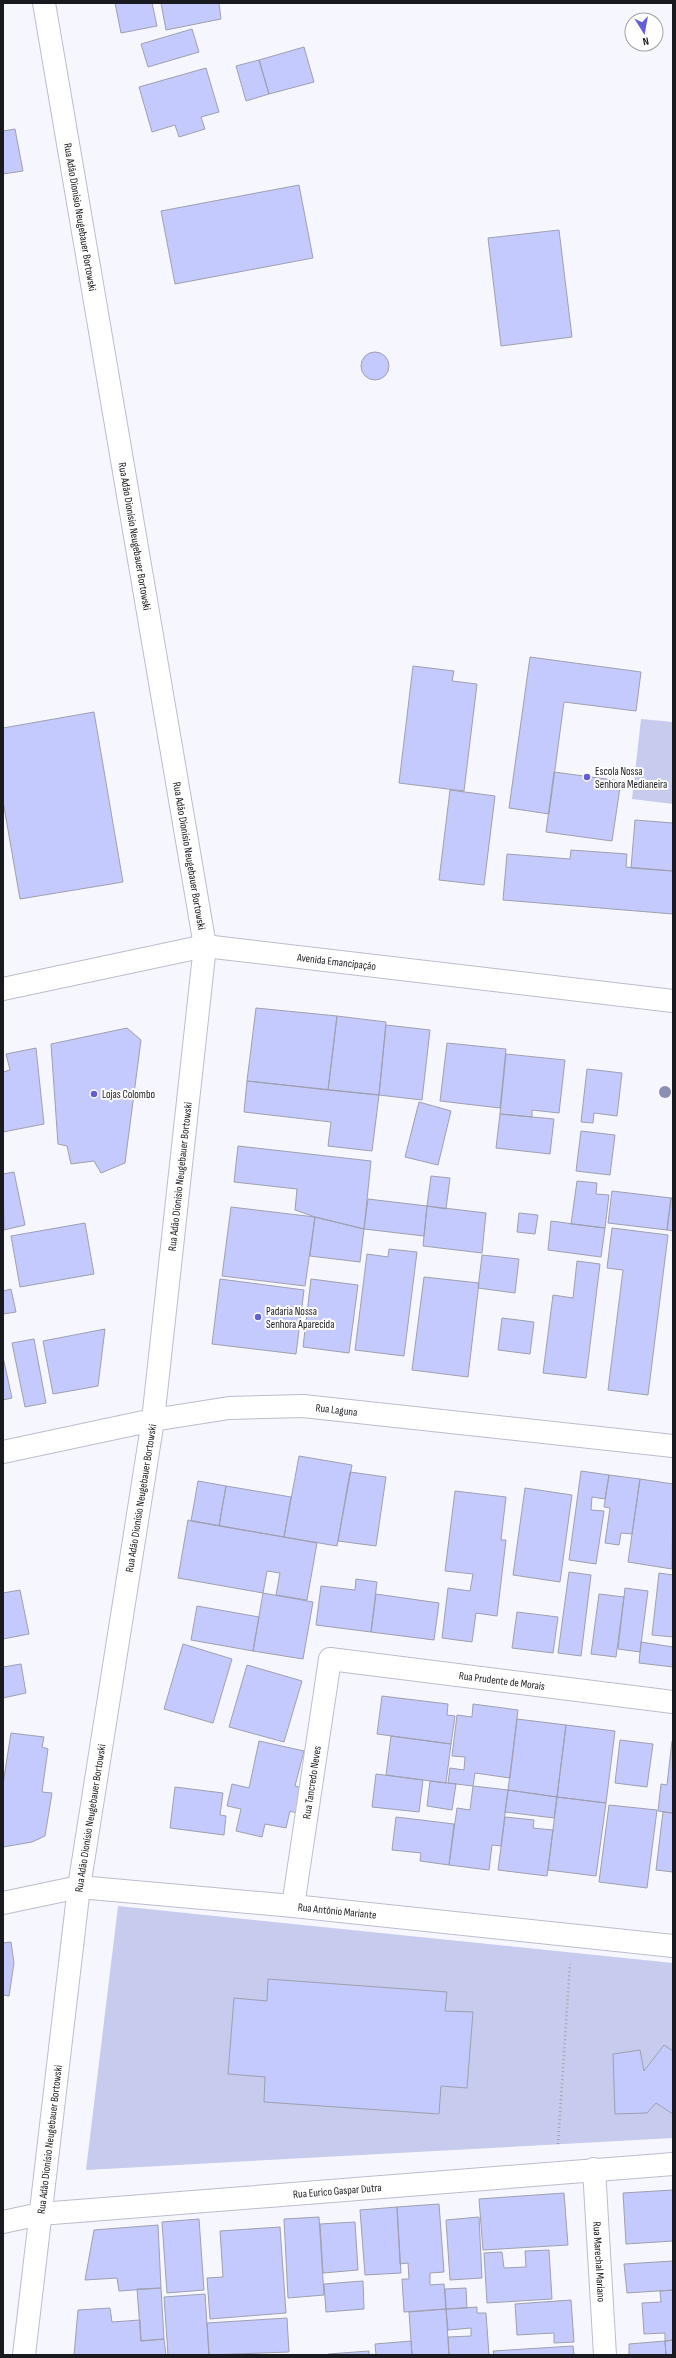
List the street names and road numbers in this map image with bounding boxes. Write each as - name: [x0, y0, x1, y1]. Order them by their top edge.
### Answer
- street label: Rua Adão Dionísio Neugebauer Bortowski: [61, 142, 99, 292]
- street label: Rua Adão Dionísio Neugebauer Bortowski: [116, 461, 154, 611]
- street label: Rua Adão Dionísio Neugebauer Bortowski: [170, 781, 208, 931]
- street label: Avenida Emancipação: [295, 951, 377, 973]
- street label: Rua Adão Dionísio Neugebauer Bortowski: [166, 1101, 195, 1252]
- street label: Rua Laguna: [315, 1401, 358, 1419]
- street label: Rua Adão Dionísio Neugebauer Bortowski: [123, 1423, 159, 1573]
- street label: Rua Prudente de Morais: [458, 1669, 546, 1693]
- street label: Rua Adão Dionísio Neugebauer Bortowski: [72, 1743, 109, 1893]
- street label: Rua Tancredo Neves: [300, 1745, 324, 1820]
- street label: Rua Antônio Mariante: [297, 1901, 377, 1922]
- street label: Rua Adão Dionísio Neugebauer Bortowski: [35, 2064, 65, 2215]
- street label: Rua Eurico Gaspar Dutra: [293, 2181, 382, 2201]
- street label: Rua Marechal Mariano: [590, 2221, 608, 2303]

